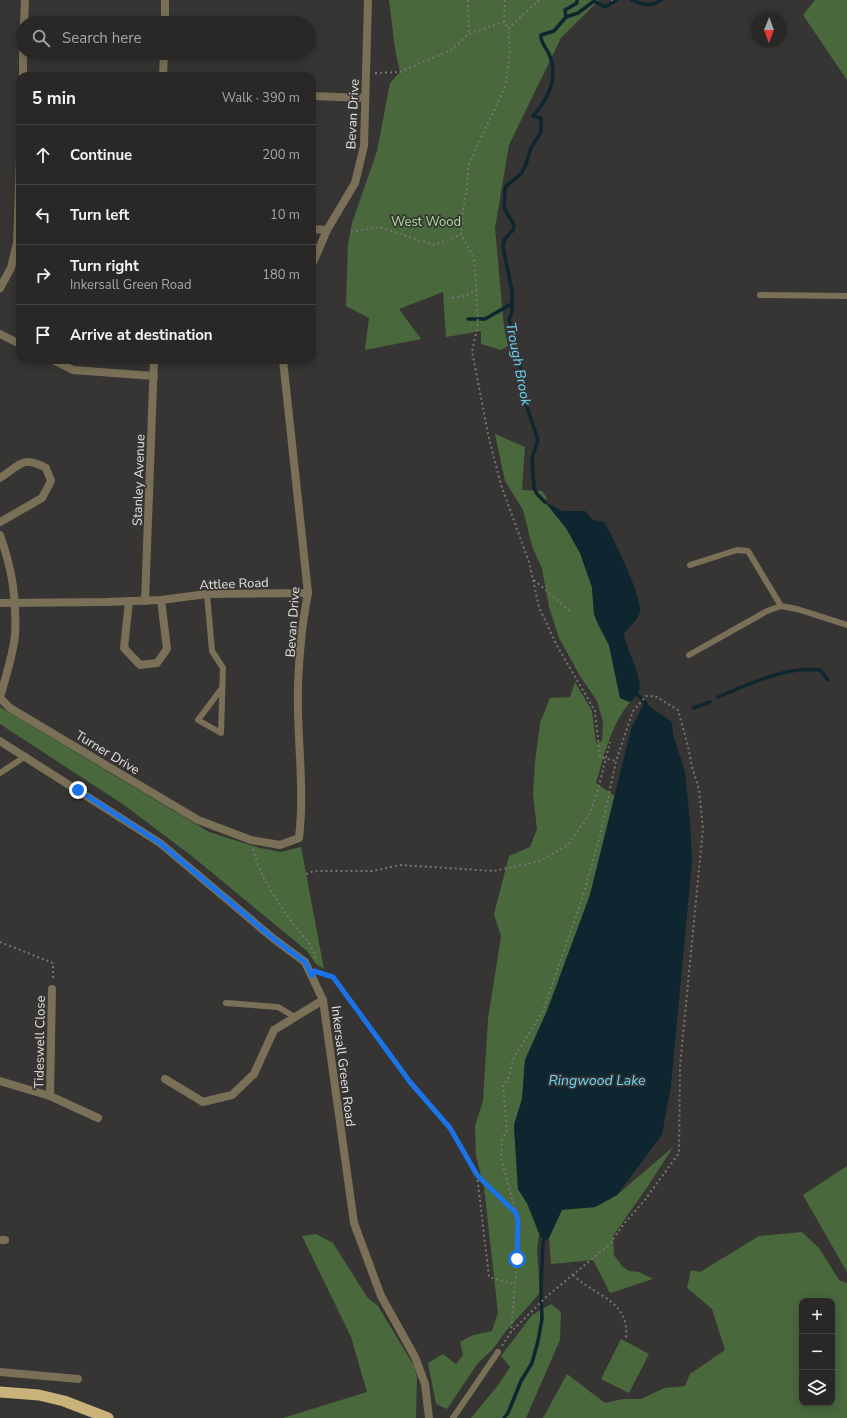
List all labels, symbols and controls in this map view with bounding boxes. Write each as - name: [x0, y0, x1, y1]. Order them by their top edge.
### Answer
- north arrow: [751, 12, 787, 48]
- search box: [16, 16, 316, 60]
- icon: search: [30, 27, 52, 49]
- text: Search here: [62, 28, 142, 48]
- street label: Bevan Drive: [342, 78, 364, 150]
- text: 5 min: [32, 87, 76, 110]
- text: Walk · 390 m: [222, 89, 300, 107]
- icon: ahead: [32, 144, 54, 166]
- text: Continue: [70, 145, 132, 165]
- text: 200 m: [262, 146, 300, 164]
- icon: left: [32, 204, 54, 226]
- text: Turn left: [70, 205, 129, 225]
- text: 10 m: [270, 206, 300, 224]
- park label: West Wood: [391, 213, 461, 231]
- text: Turn right: [70, 256, 139, 276]
- icon: right: [32, 264, 54, 286]
- text: 180 m: [262, 266, 300, 284]
- text: Inkersall Green Road: [70, 276, 192, 294]
- water label: Trough Brook: [501, 321, 536, 408]
- icon: arrive: [32, 324, 54, 346]
- text: Arrive at destination: [70, 325, 213, 345]
- street label: Stanley Avenue: [128, 434, 150, 526]
- street label: Attlee Road: [199, 574, 269, 594]
- street label: Bevan Drive: [282, 586, 304, 658]
- street label: Turner Drive: [72, 727, 143, 779]
- route end: [69, 781, 87, 799]
- street label: Tideswell Close: [30, 995, 50, 1089]
- street label: Inkersall Green Road: [327, 1005, 359, 1128]
- water label: Ringwood Lake: [548, 1071, 646, 1090]
- route start: [508, 1250, 526, 1268]
- map controls: [799, 1298, 835, 1406]
- button: +: [799, 1298, 835, 1334]
- button: −: [799, 1334, 835, 1370]
- button: layers: [799, 1370, 835, 1406]

